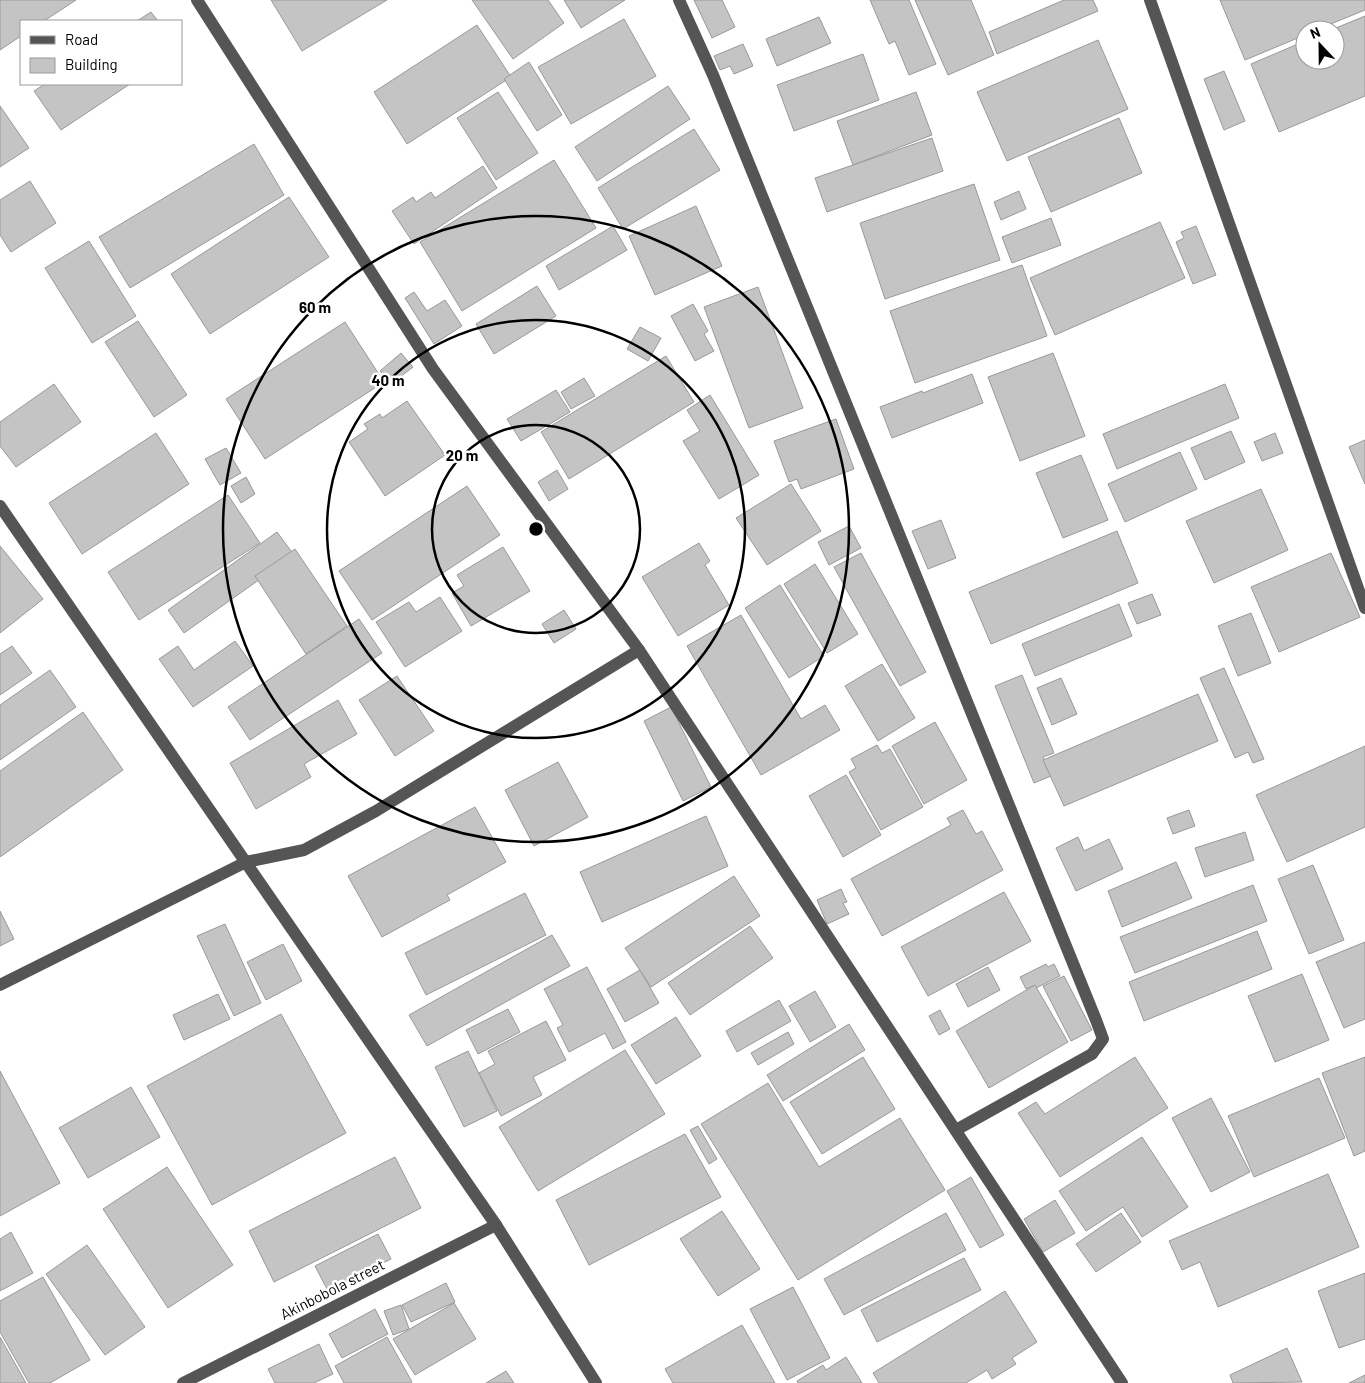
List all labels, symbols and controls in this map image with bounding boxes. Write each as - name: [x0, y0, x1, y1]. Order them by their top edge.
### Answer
- legend: [20, 20, 182, 85]
- north arrow: [1295, 20, 1345, 70]
- text: N: [1307, 23, 1322, 42]
- text: Road: [65, 30, 98, 48]
- text: Building: [65, 55, 118, 73]
- text: 60 m: [299, 298, 331, 316]
- text: 40 m: [371, 371, 405, 389]
- text: 20 m: [446, 446, 478, 464]
- centre of rings: [527, 520, 545, 538]
- street label: Akinbobola street: [277, 1255, 387, 1323]

